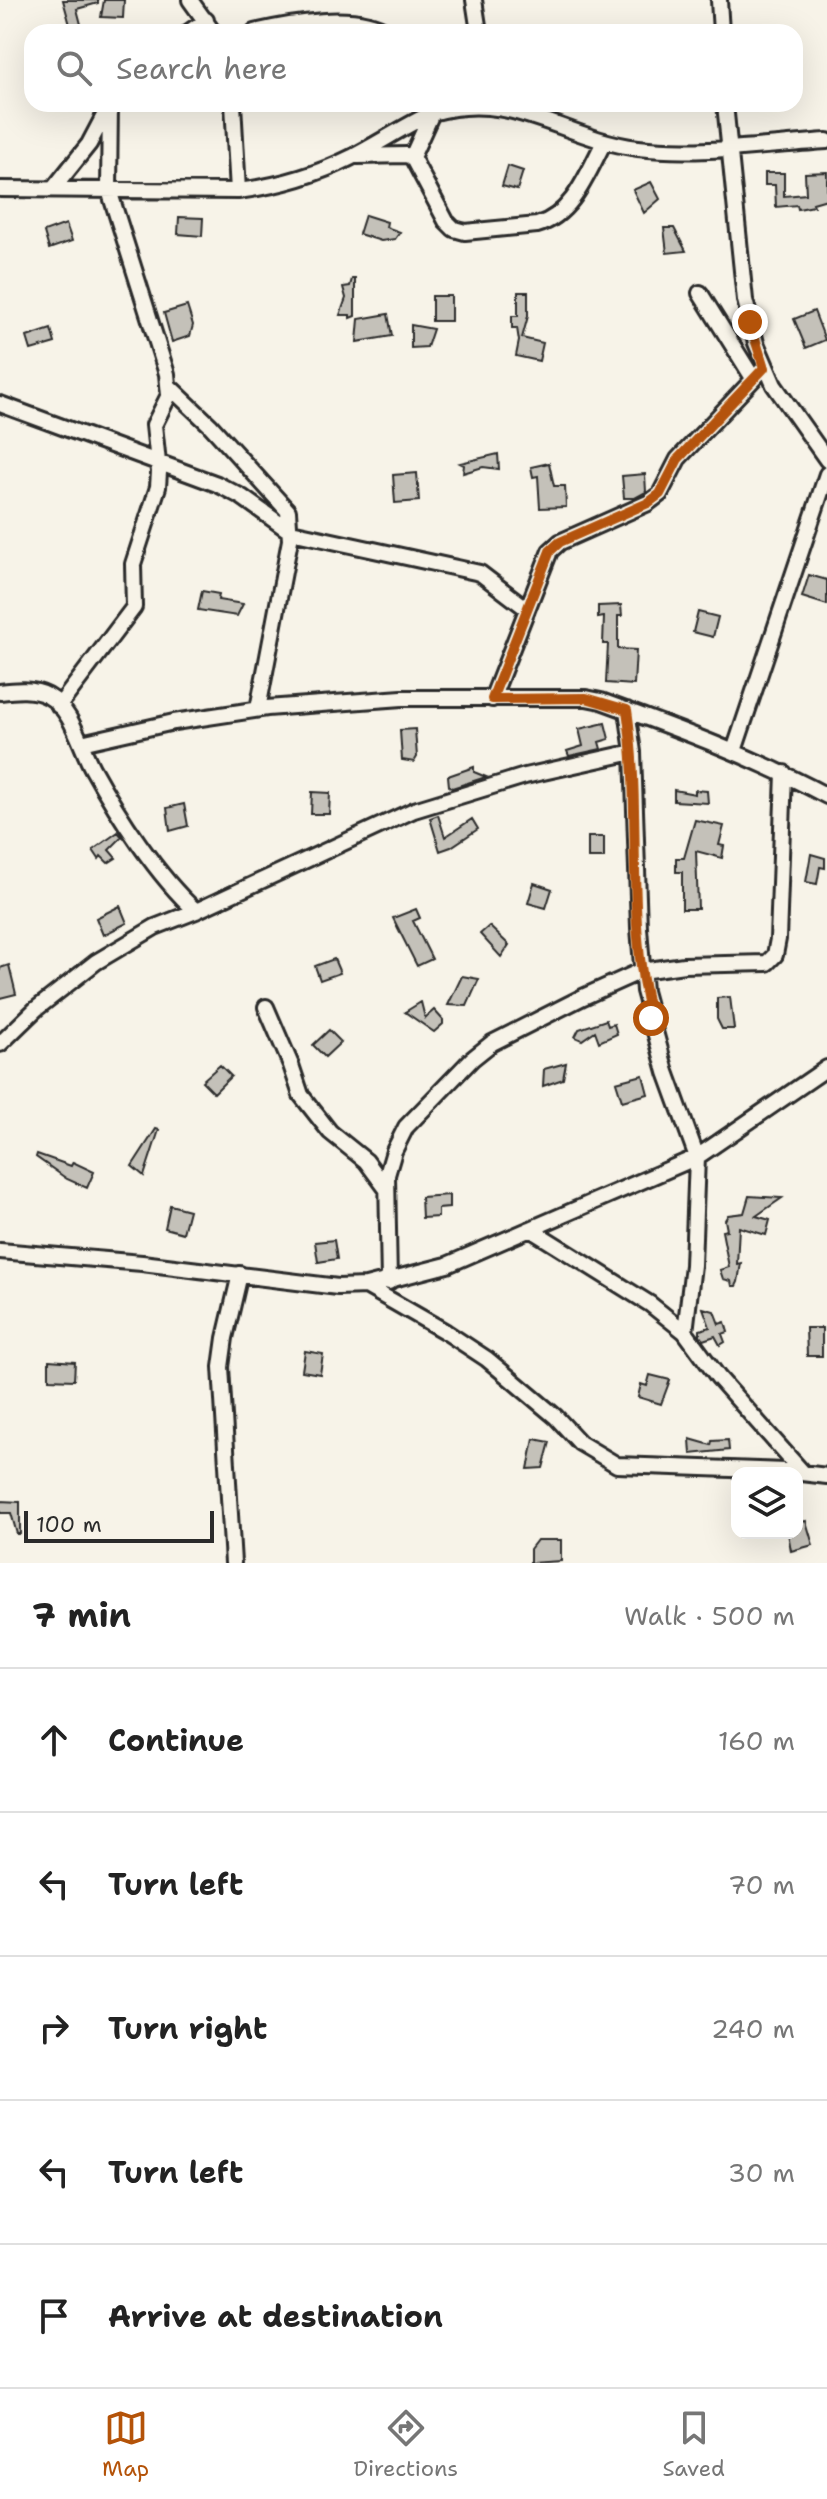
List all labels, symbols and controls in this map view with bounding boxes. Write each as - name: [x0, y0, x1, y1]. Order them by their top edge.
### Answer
- search box: [24, 24, 803, 112]
- icon: search: [52, 46, 96, 90]
- text: Search here: [116, 48, 287, 89]
- route end: [732, 304, 768, 340]
- route start: [633, 1000, 669, 1036]
- map controls: [731, 1467, 803, 1539]
- button: layers: [731, 1467, 803, 1539]
- scale bar: [24, 1507, 214, 1543]
- text: 100 m: [36, 1510, 102, 1539]
- text: 7 min: [32, 1592, 131, 1638]
- text: Walk · 500 m: [624, 1598, 795, 1633]
- icon: ahead: [32, 1718, 76, 1762]
- text: Continue: [108, 1720, 244, 1761]
- text: 160 m: [718, 1723, 795, 1758]
- icon: left: [32, 1862, 76, 1906]
- text: Turn left: [108, 1864, 243, 1905]
- text: 70 m: [728, 1867, 795, 1902]
- icon: right: [32, 2006, 76, 2050]
- text: Turn right: [108, 2008, 267, 2049]
- text: 240 m: [711, 2011, 795, 2046]
- icon: left: [32, 2150, 76, 2194]
- text: Turn left: [108, 2152, 243, 2193]
- text: 30 m: [728, 2155, 795, 2190]
- icon: arrive: [32, 2294, 76, 2338]
- text: Arrive at destination: [108, 2296, 443, 2337]
- tab: Map: [102, 2406, 149, 2483]
- tab: Directions: [353, 2406, 458, 2483]
- tab: Saved: [662, 2406, 725, 2483]

